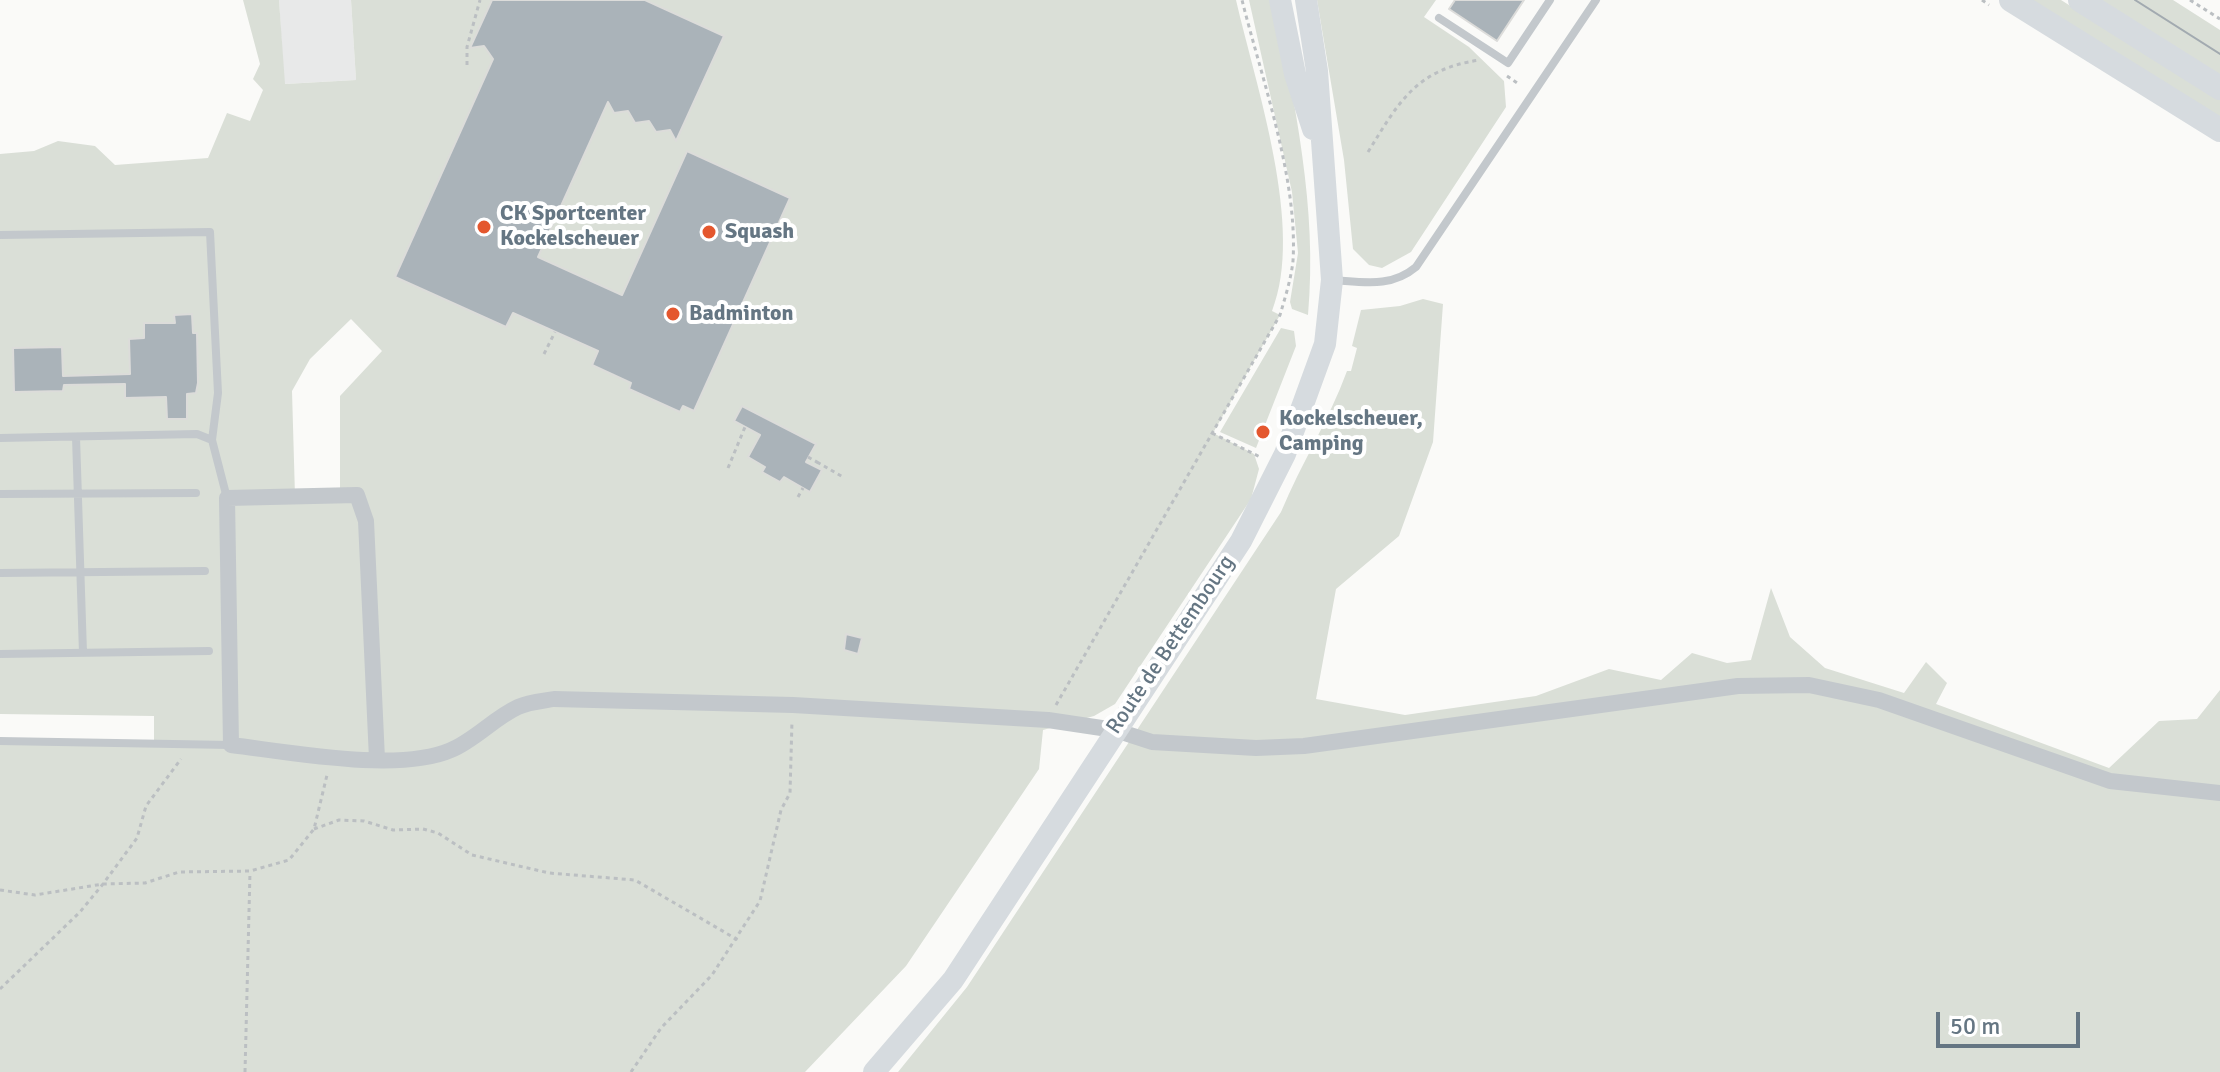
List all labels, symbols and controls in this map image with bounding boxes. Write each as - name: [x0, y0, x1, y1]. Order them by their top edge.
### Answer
- place label: CK Sportcenter Kockelscheuer: [500, 201, 646, 252]
- marker: CK Sportcenter Kockelscheuer: [475, 218, 493, 236]
- place label: Squash: [725, 219, 794, 245]
- marker: Squash: [700, 223, 718, 241]
- place label: Badminton: [689, 301, 794, 327]
- marker: Badminton: [664, 305, 682, 323]
- place label: Kockelscheuer, Camping: [1279, 406, 1423, 458]
- marker: Kockelscheuer, Camping: [1254, 423, 1272, 441]
- street label: Route de Bettembourg: [1101, 551, 1241, 739]
- scale bar: [1940, 996, 2084, 1046]
- text: 50 m: [1950, 1011, 2000, 1041]

